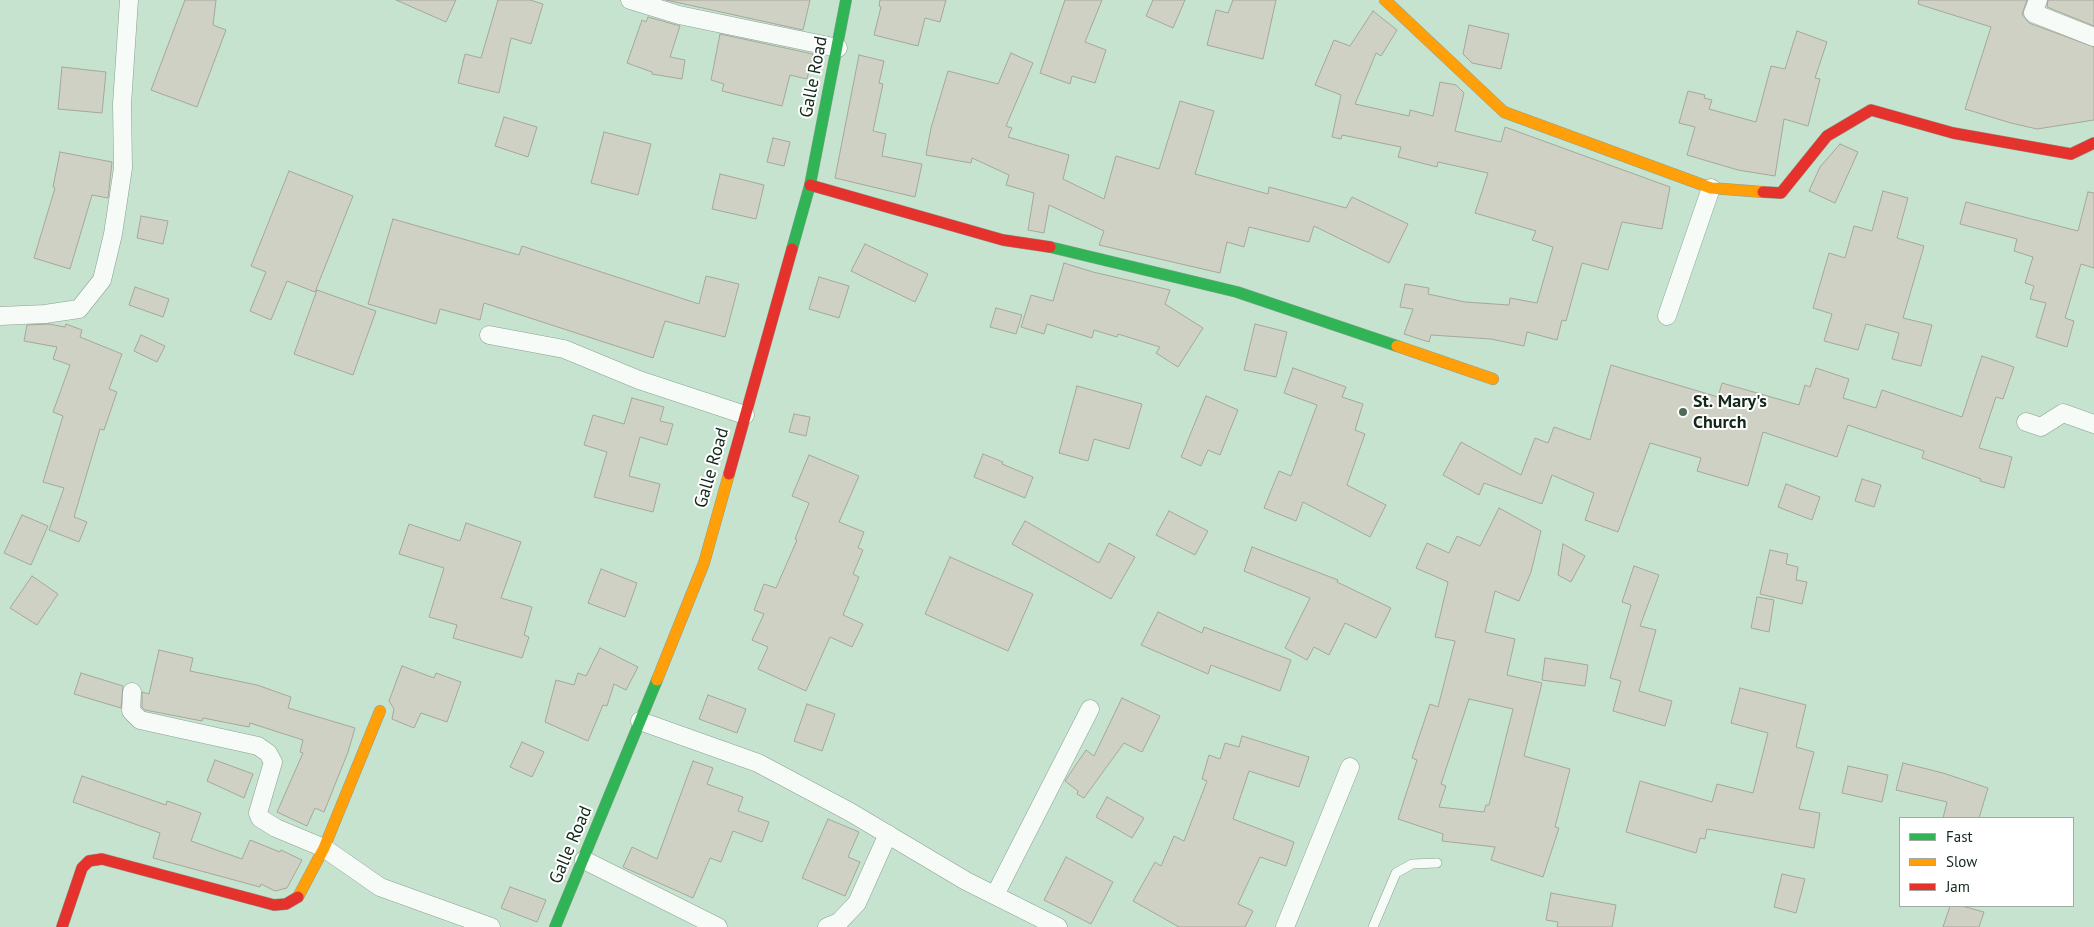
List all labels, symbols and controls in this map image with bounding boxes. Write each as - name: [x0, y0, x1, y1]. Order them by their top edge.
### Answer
- street label: Galle Road: [796, 34, 832, 120]
- place label: St. Mary's Church: [1693, 391, 1767, 434]
- marker: St. Mary's Church: [1677, 406, 1689, 418]
- street label: Galle Road: [690, 425, 734, 511]
- street label: Galle Road: [545, 803, 597, 887]
- legend: [1899, 817, 2074, 907]
- text: Fast: [1946, 827, 1973, 846]
- text: Slow: [1946, 852, 1977, 871]
- text: Jam: [1946, 877, 1970, 896]

